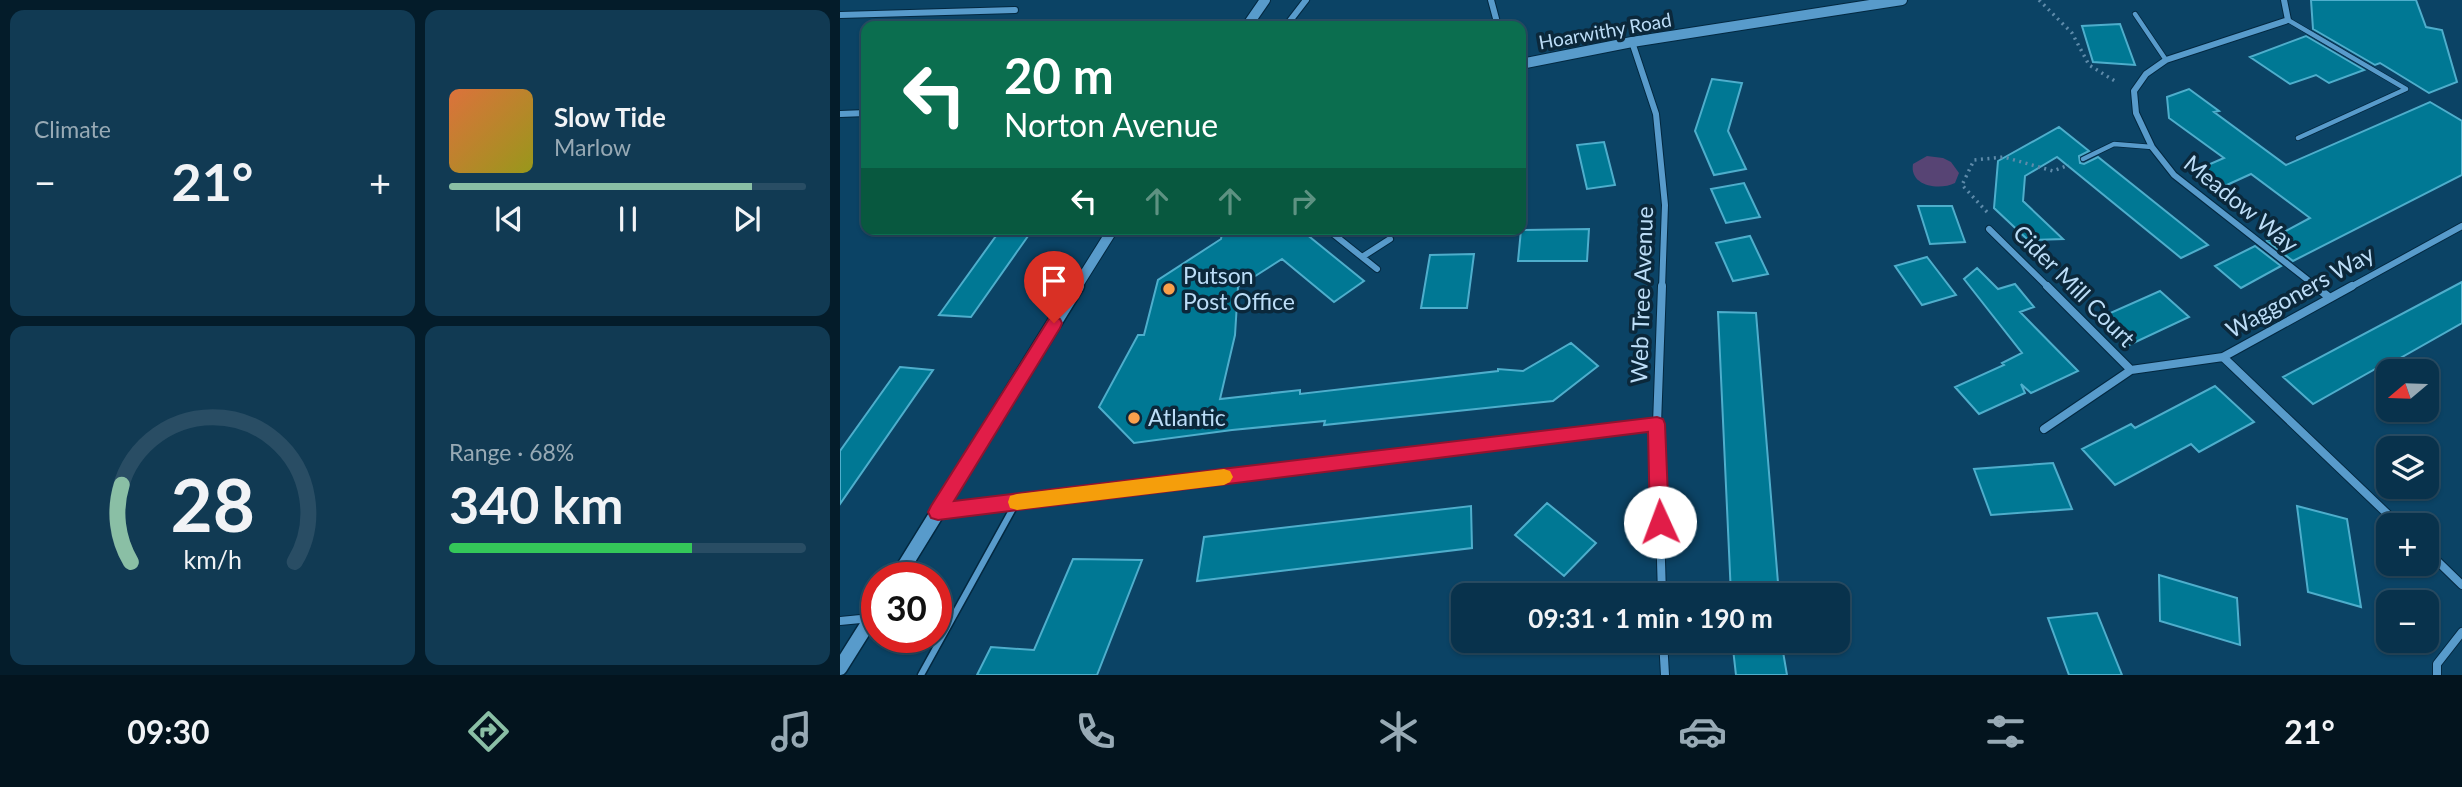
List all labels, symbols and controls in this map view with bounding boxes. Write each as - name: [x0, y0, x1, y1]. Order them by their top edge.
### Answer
- street label: Hoarwithy Road: [1537, 8, 1673, 53]
- text: 20 m: [1004, 46, 1114, 104]
- icon: left: [889, 49, 980, 140]
- text: Slow Tide: [554, 101, 666, 133]
- text: Norton Avenue: [1004, 105, 1218, 144]
- text: Climate: [34, 115, 111, 143]
- text: Marlow: [554, 133, 631, 161]
- street label: Meadow Way: [2179, 149, 2305, 258]
- text: 21°: [172, 150, 253, 212]
- text: −: [34, 159, 56, 205]
- text: +: [369, 159, 391, 205]
- icon: left: [1065, 182, 1103, 220]
- icon: ahead: [1138, 182, 1176, 220]
- icon: ahead: [1211, 182, 1249, 220]
- icon: right: [1284, 182, 1322, 220]
- icon: previous: [490, 200, 528, 238]
- icon: pause: [609, 200, 647, 238]
- icon: next: [728, 200, 766, 238]
- street label: Web Tree Avenue: [1624, 206, 1658, 384]
- street label: Cider Mill Court: [2008, 219, 2142, 353]
- street label: Waggoners Way: [2221, 239, 2379, 343]
- pin: [1024, 251, 1084, 323]
- place label: Putson Post Office: [1183, 261, 1295, 315]
- icon: arrive: [1035, 262, 1073, 300]
- marker: Putson Post Office: [1161, 281, 1177, 297]
- north arrow: [2376, 359, 2440, 422]
- map controls: [2376, 359, 2439, 653]
- place label: Atlantic: [1148, 403, 1226, 431]
- marker: Atlantic: [1126, 410, 1142, 426]
- button: layers: [2376, 436, 2439, 499]
- text: Range · 68%: [449, 438, 574, 466]
- text: 28: [170, 460, 255, 548]
- text: 340 km: [449, 473, 623, 535]
- position arrow: [1623, 485, 1697, 559]
- button: +: [2376, 513, 2439, 576]
- text: km/h: [183, 543, 242, 573]
- speed limit sign: 30: [861, 562, 952, 653]
- button: −: [2376, 590, 2439, 653]
- text: 09:31 · 1 min · 190 m: [1528, 602, 1773, 634]
- icon: directions: [464, 707, 513, 756]
- icon: music: [767, 707, 816, 756]
- icon: phone: [1071, 707, 1120, 756]
- icon: climate: [1374, 707, 1423, 756]
- icon: car: [1678, 707, 1727, 756]
- icon: filters: [1981, 707, 2030, 756]
- text: 09:30: [127, 712, 210, 751]
- text: 21°: [2284, 712, 2335, 751]

